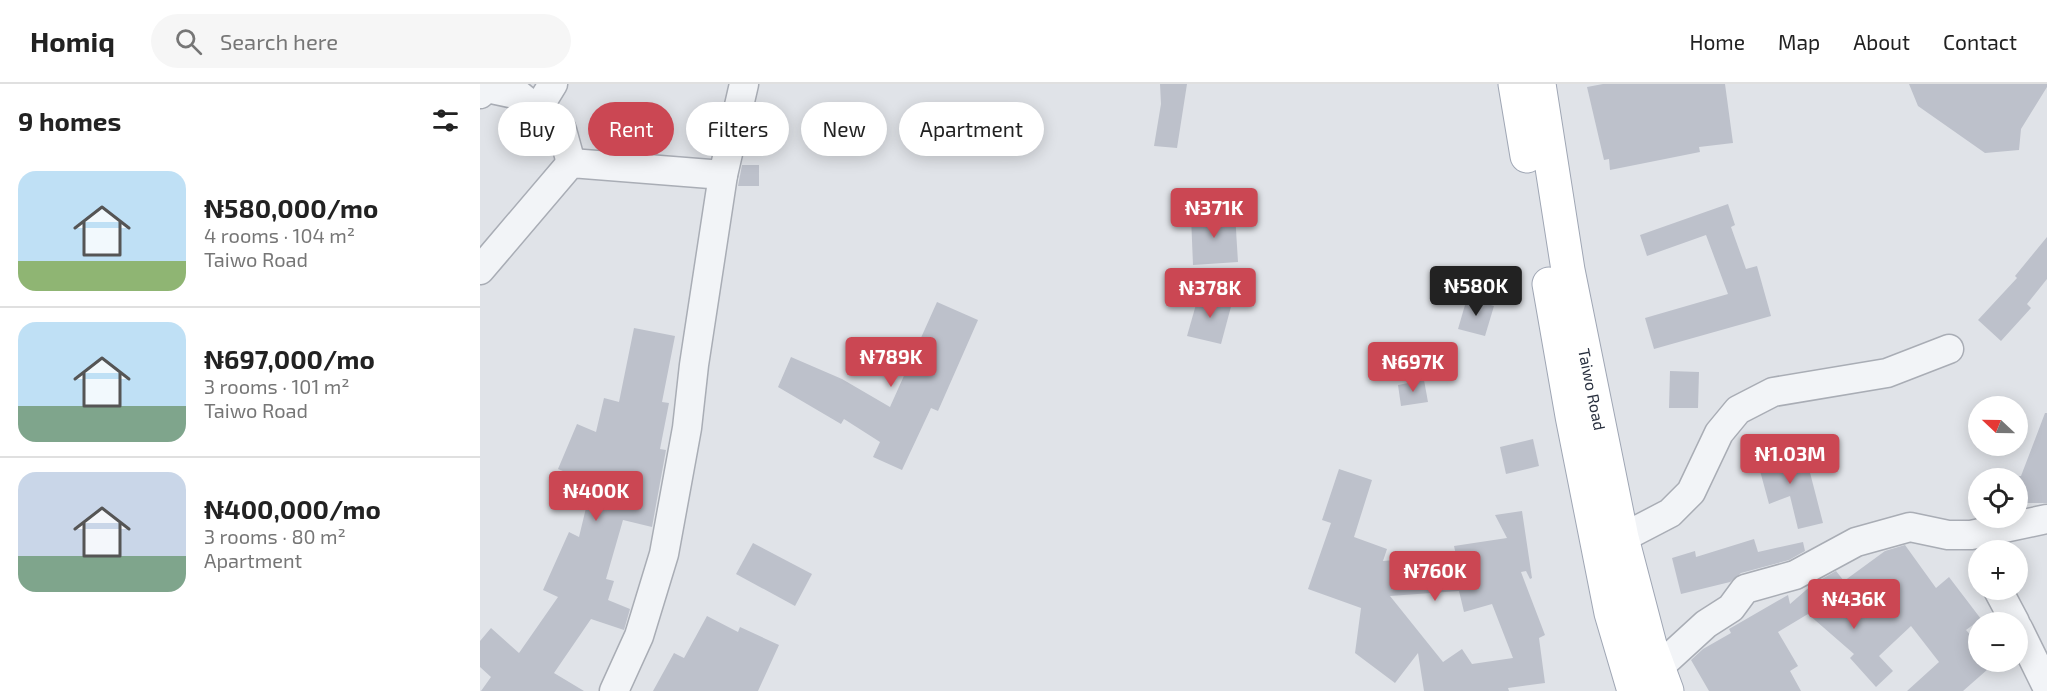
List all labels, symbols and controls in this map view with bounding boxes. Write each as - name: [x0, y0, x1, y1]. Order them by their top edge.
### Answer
- search box: [151, 14, 571, 68]
- text: Homiq: [30, 24, 115, 58]
- icon: search: [172, 25, 205, 58]
- text: Search here: [220, 28, 338, 54]
- text: Home: [1689, 29, 1745, 54]
- text: Map: [1778, 29, 1820, 54]
- text: About: [1853, 29, 1910, 54]
- text: Contact: [1943, 29, 2017, 54]
- chip: Buy: [498, 102, 576, 156]
- chip: Rent: [588, 102, 674, 156]
- chip: Filters: [686, 102, 789, 156]
- chip: New: [801, 102, 887, 156]
- chip: Apartment: [899, 102, 1044, 156]
- icon: filters: [429, 104, 462, 137]
- text: 9 homes: [18, 105, 121, 136]
- pin: ₦371K: [1172, 188, 1256, 239]
- text: ₦580,000/mo: [204, 192, 378, 223]
- icon: home: [66, 195, 138, 267]
- text: ₦371K: [1185, 195, 1243, 219]
- text: 4 rooms · 104 m²: [204, 223, 355, 247]
- text: Taiwo Road: [204, 247, 308, 271]
- pin: ₦580K: [1434, 266, 1518, 317]
- pin: ₦378K: [1168, 268, 1252, 319]
- text: ₦580K: [1444, 273, 1508, 297]
- text: ₦378K: [1179, 275, 1241, 299]
- pin: ₦789K: [849, 337, 933, 388]
- pin: ₦697K: [1371, 342, 1455, 393]
- text: ₦697,000/mo: [204, 343, 375, 374]
- text: ₦789K: [860, 344, 922, 368]
- icon: home: [66, 346, 138, 418]
- street label: Taiwo Road: [1575, 347, 1610, 432]
- text: ₦697K: [1382, 349, 1444, 373]
- text: 3 rooms · 101 m²: [204, 374, 350, 398]
- north arrow: [1968, 396, 2028, 456]
- map controls: [1968, 396, 2028, 672]
- text: Taiwo Road: [204, 398, 308, 422]
- pin: ₦1.03M: [1741, 434, 1839, 485]
- text: ₦1.03M: [1754, 441, 1826, 465]
- button: locate: [1968, 468, 2028, 528]
- pin: ₦400K: [554, 471, 638, 522]
- text: ₦400K: [563, 478, 629, 502]
- text: ₦400,000/mo: [204, 493, 381, 524]
- icon: home: [66, 496, 138, 568]
- text: 3 rooms · 80 m²: [204, 524, 346, 548]
- button: +: [1968, 540, 2028, 600]
- text: Apartment: [204, 548, 302, 572]
- pin: ₦760K: [1393, 551, 1477, 602]
- text: ₦760K: [1403, 558, 1467, 582]
- pin: ₦436K: [1812, 579, 1896, 630]
- text: ₦436K: [1822, 586, 1886, 610]
- button: −: [1968, 612, 2028, 672]

